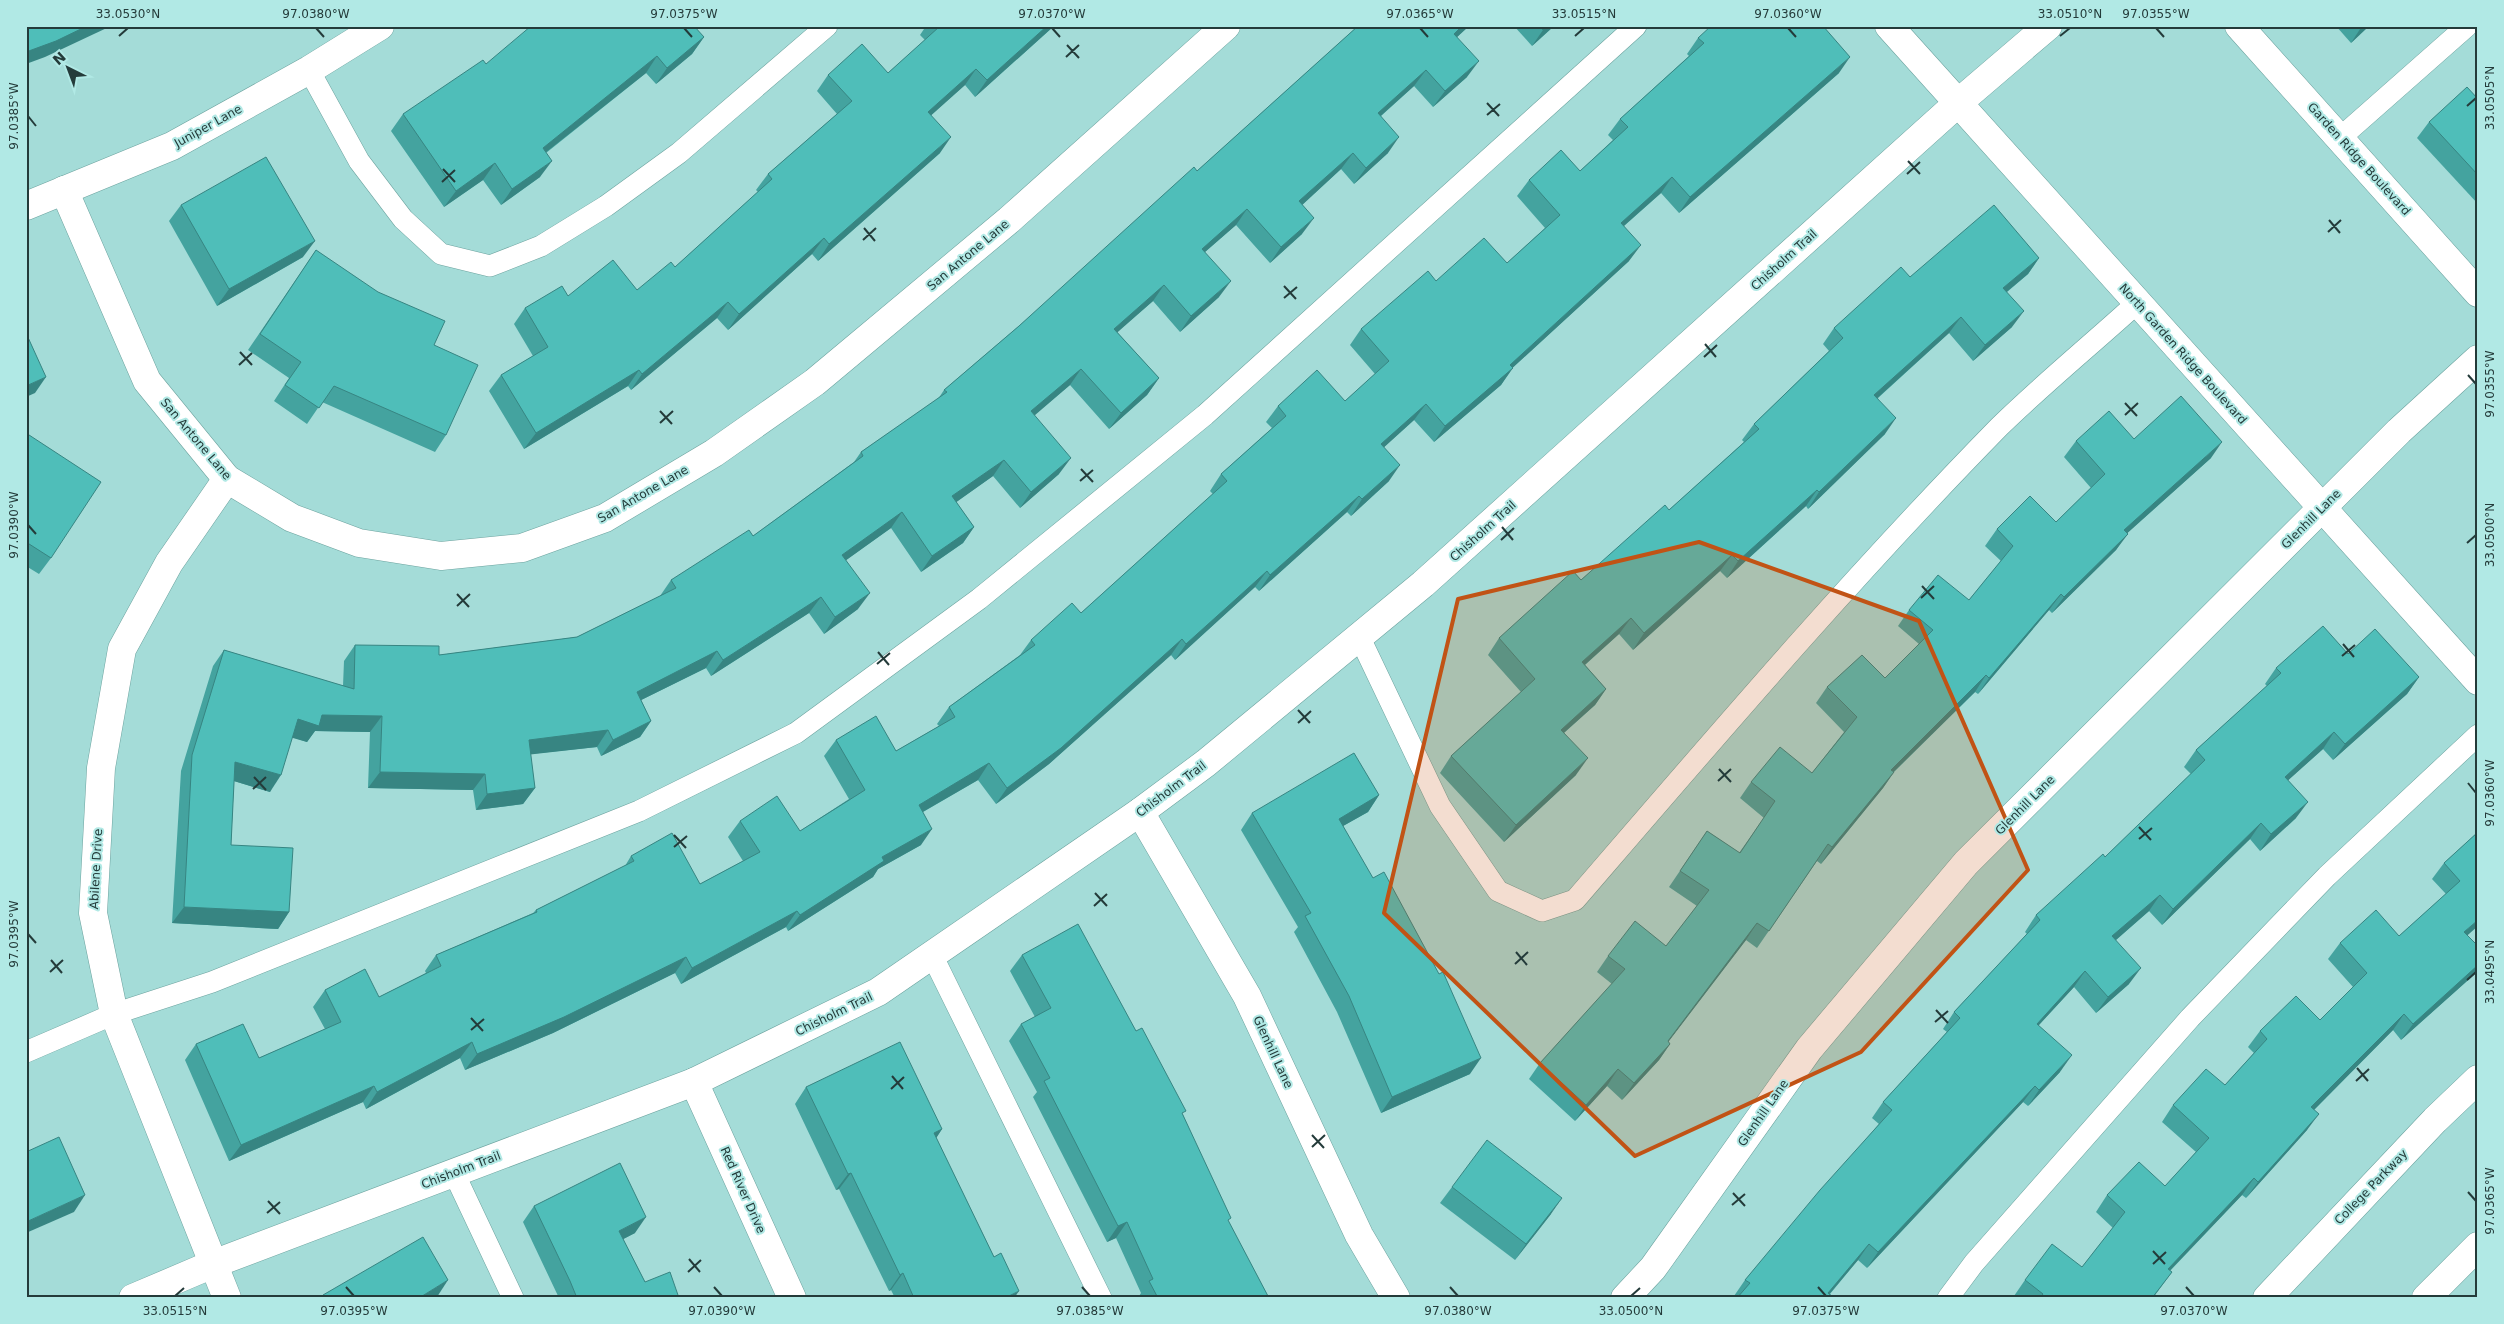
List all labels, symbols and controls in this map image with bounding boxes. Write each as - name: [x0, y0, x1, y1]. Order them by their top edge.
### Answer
- text: 33.0530°N: [96, 7, 160, 21]
- text: 97.0380°W: [282, 7, 350, 21]
- text: 97.0375°W: [650, 7, 718, 21]
- text: 97.0370°W: [1018, 7, 1086, 21]
- text: 97.0365°W: [1386, 7, 1454, 21]
- text: 33.0515°N: [1552, 7, 1616, 21]
- text: 97.0360°W: [1754, 7, 1822, 21]
- text: 33.0510°N: [2038, 7, 2102, 21]
- text: 97.0355°W: [2122, 7, 2190, 21]
- north arrow: [42, 42, 92, 92]
- text: N: [50, 48, 69, 68]
- text: 33.0505°N: [2483, 66, 2497, 130]
- text: 97.0385°W: [7, 82, 21, 150]
- street label: Garden Ridge Boulevard: [2305, 100, 2413, 218]
- street label: Juniper Lane: [171, 102, 244, 151]
- street label: San Antone Lane: [924, 217, 1012, 293]
- street label: Chisholm Trail: [1748, 227, 1820, 293]
- street label: North Garden Ridge Boulevard: [2116, 281, 2250, 427]
- text: 97.0355°W: [2483, 350, 2497, 418]
- street label: San Antone Lane: [158, 395, 234, 483]
- street label: San Antone Lane: [595, 462, 691, 526]
- street label: Glenhill Lane: [2278, 486, 2344, 552]
- text: 97.0390°W: [7, 491, 21, 559]
- street label: Chisholm Trail: [1447, 498, 1519, 564]
- text: 33.0500°N: [2483, 503, 2497, 567]
- street label: Chisholm Trail: [1133, 758, 1209, 820]
- text: 97.0360°W: [2483, 759, 2497, 827]
- street label: Glenhill Lane: [1992, 772, 2058, 838]
- street label: Abilene Drive: [87, 828, 105, 910]
- text: 97.0395°W: [7, 900, 21, 968]
- text: 33.0495°N: [2483, 940, 2497, 1004]
- street label: Chisholm Trail: [793, 989, 875, 1039]
- street label: Glenhill Lane: [1250, 1014, 1296, 1090]
- street label: Glenhill Lane: [1735, 1077, 1791, 1149]
- street label: Red River Drive: [718, 1144, 768, 1236]
- street label: College Parkway: [2332, 1147, 2410, 1227]
- street label: Chisholm Trail: [419, 1148, 503, 1192]
- text: 97.0365°W: [2483, 1167, 2497, 1235]
- text: 33.0515°N: [143, 1304, 207, 1318]
- text: 97.0395°W: [320, 1304, 388, 1318]
- text: 97.0390°W: [688, 1304, 756, 1318]
- text: 97.0385°W: [1056, 1304, 1124, 1318]
- text: 97.0380°W: [1424, 1304, 1492, 1318]
- text: 33.0500°N: [1599, 1304, 1663, 1318]
- text: 97.0375°W: [1792, 1304, 1860, 1318]
- text: 97.0370°W: [2160, 1304, 2228, 1318]

